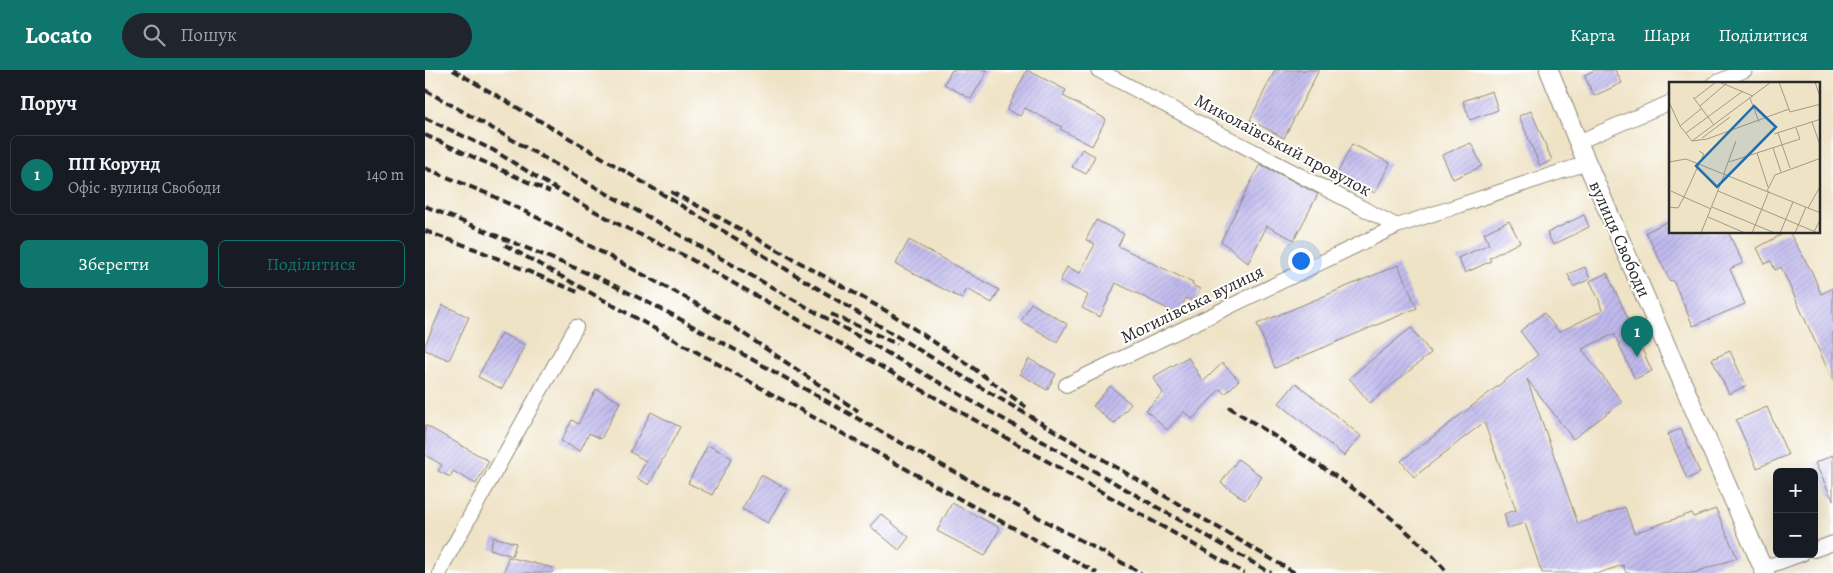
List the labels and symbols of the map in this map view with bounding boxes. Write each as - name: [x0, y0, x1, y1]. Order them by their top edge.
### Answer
- inset map: [1669, 82, 1821, 234]
- street label: Миколаївський провулок: [1190, 88, 1376, 202]
- street label: вулиця Свободи: [1584, 177, 1656, 301]
- your location: [1288, 248, 1314, 274]
- street label: Могилівська вулиця: [1117, 259, 1267, 349]
- pin: 1: [1621, 316, 1653, 357]

